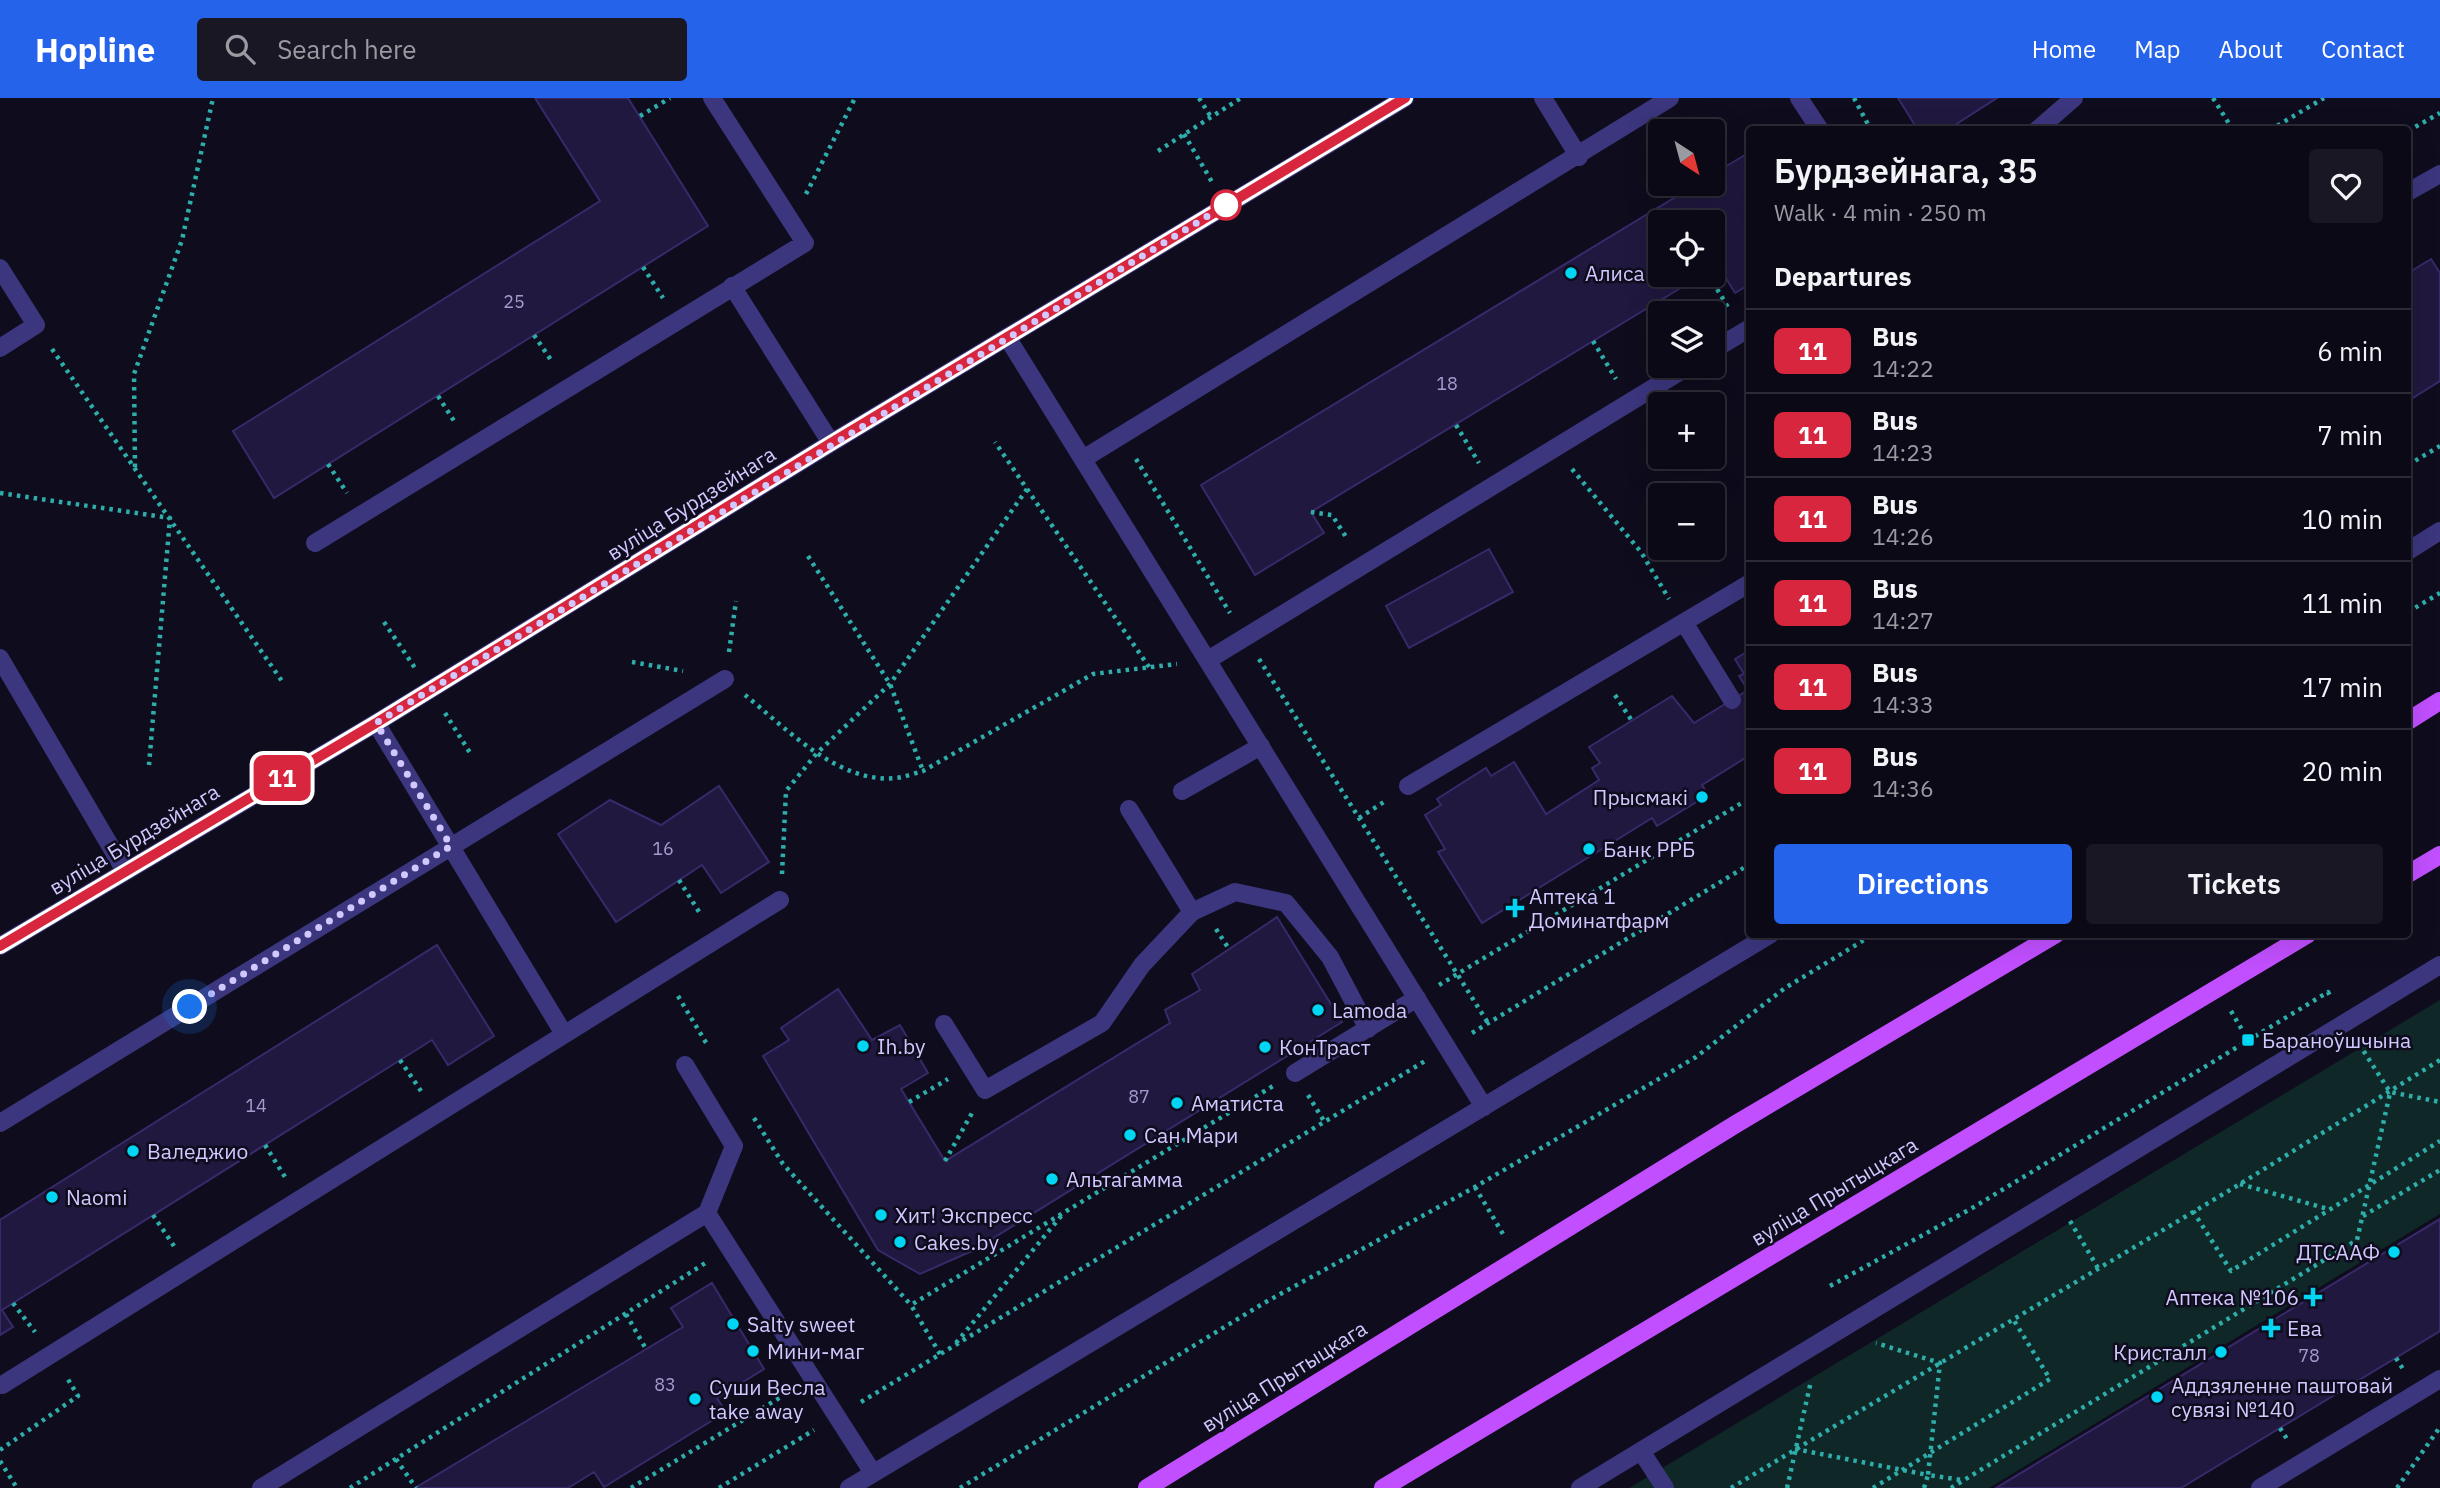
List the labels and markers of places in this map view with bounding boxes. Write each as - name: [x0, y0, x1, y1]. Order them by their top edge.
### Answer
- unlabelled marker: [1211, 190, 1241, 220]
- place label: Алиса: [1585, 259, 1645, 287]
- marker: Алиса: [1563, 265, 1579, 281]
- place label: Прысмакі: [1593, 783, 1688, 811]
- marker: Прысмакі: [1694, 789, 1710, 805]
- place label: Банк РРБ: [1603, 835, 1695, 863]
- marker: Банк РРБ: [1581, 841, 1597, 857]
- place label: Аптека 1 Доминатфарм: [1529, 882, 1669, 934]
- marker: Аптека 1 Доминатфарм: [1507, 900, 1523, 916]
- place label: Lamoda: [1332, 996, 1407, 1024]
- marker: Lamoda: [1310, 1002, 1326, 1018]
- place label: Бараноўшчына: [2262, 1026, 2411, 1054]
- place label: Ih.by: [877, 1032, 926, 1060]
- marker: Бараноўшчына: [2240, 1032, 2256, 1048]
- place label: КонТраст: [1279, 1033, 1371, 1061]
- marker: Ih.by: [855, 1038, 871, 1054]
- marker: КонТраст: [1257, 1039, 1273, 1055]
- place label: Аматиста: [1191, 1089, 1284, 1117]
- marker: Аматиста: [1169, 1095, 1185, 1111]
- place label: Сан Мари: [1144, 1121, 1238, 1149]
- marker: Сан Мари: [1122, 1127, 1138, 1143]
- place label: Валеджио: [147, 1137, 248, 1165]
- marker: Валеджио: [125, 1143, 141, 1159]
- place label: Альтагамма: [1066, 1165, 1183, 1193]
- marker: Альтагамма: [1044, 1171, 1060, 1187]
- place label: Naomi: [66, 1183, 127, 1211]
- marker: Naomi: [44, 1189, 60, 1205]
- place label: Хит! Экспресс: [895, 1201, 1033, 1229]
- marker: Хит! Экспресс: [873, 1207, 889, 1223]
- place label: Cakes.by: [914, 1228, 999, 1256]
- marker: Cakes.by: [892, 1234, 908, 1250]
- place label: ДТСААФ: [2296, 1238, 2380, 1266]
- marker: ДТСААФ: [2386, 1244, 2402, 1260]
- place label: Аптека №106: [2165, 1283, 2299, 1311]
- marker: Аптека №106: [2305, 1289, 2321, 1305]
- place label: Salty sweet: [747, 1310, 855, 1338]
- place label: Ева: [2287, 1314, 2322, 1342]
- marker: Salty sweet: [725, 1316, 741, 1332]
- marker: Ева: [2261, 1318, 2281, 1338]
- place label: Мини-маг: [767, 1337, 864, 1365]
- place label: Кристалл: [2113, 1338, 2207, 1366]
- marker: Мини-маг: [745, 1343, 761, 1359]
- marker: Кристалл: [2213, 1344, 2229, 1360]
- place label: Аддзяленне паштовай сувязі №140: [2171, 1371, 2393, 1423]
- place label: Суши Весла take away: [709, 1373, 825, 1425]
- marker: Аддзяленне паштовай сувязі №140: [2149, 1389, 2165, 1405]
- marker: Суши Весла take away: [687, 1391, 703, 1407]

